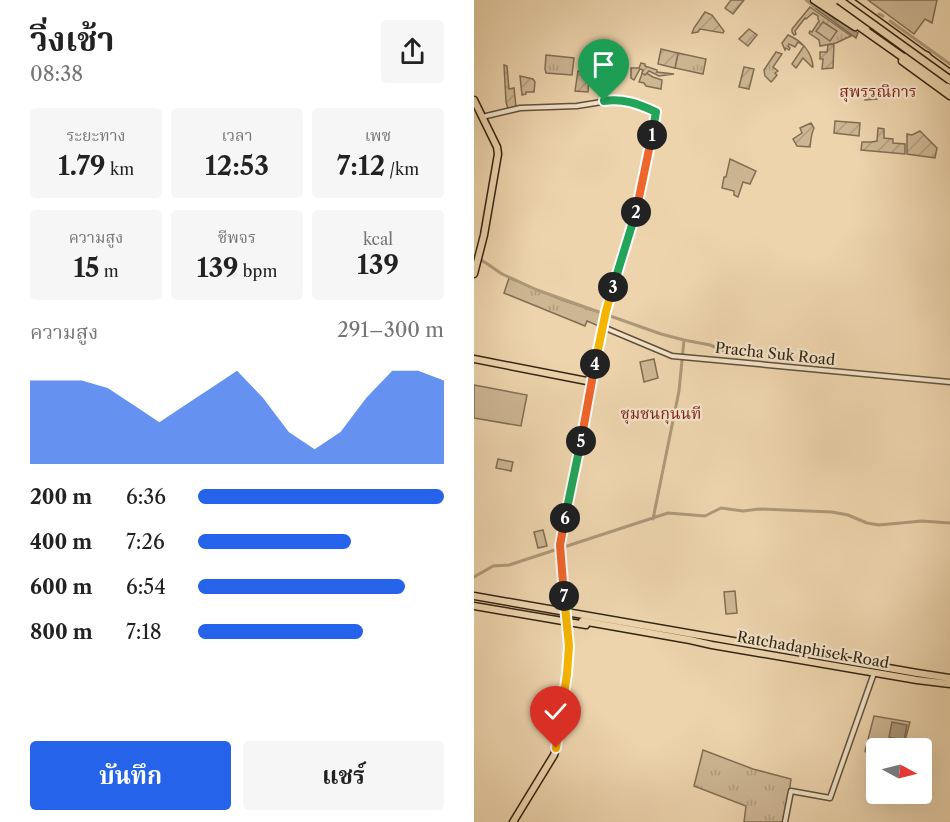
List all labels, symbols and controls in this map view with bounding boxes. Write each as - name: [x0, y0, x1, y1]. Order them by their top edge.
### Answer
- text: วิ่งเช้า: [30, 19, 115, 60]
- button: share: [381, 20, 444, 83]
- pin: [578, 39, 629, 101]
- icon: arrive: [587, 48, 620, 81]
- text: 08:38: [30, 62, 83, 86]
- district label: สุพรรณิการ: [839, 81, 917, 103]
- pin: 1: [637, 120, 667, 150]
- text: ระยะทาง: [66, 125, 126, 145]
- text: เวลา: [221, 125, 253, 145]
- text: เพซ: [365, 125, 391, 145]
- text: 1: [648, 125, 656, 145]
- text: 1.79: [58, 150, 106, 182]
- text: 12:53: [205, 150, 269, 182]
- text: 7:12: [337, 150, 385, 182]
- text: km: [106, 159, 134, 179]
- text: /km: [385, 159, 419, 179]
- pin: 2: [621, 197, 651, 227]
- text: 2: [631, 202, 641, 222]
- text: ความสูง: [69, 227, 123, 247]
- text: ชีพจร: [218, 227, 256, 247]
- text: kcal: [363, 229, 393, 249]
- text: 139: [357, 249, 399, 281]
- text: 15: [73, 252, 99, 284]
- text: 139: [197, 252, 239, 284]
- text: m: [99, 261, 119, 281]
- text: bpm: [239, 261, 277, 281]
- pin: 3: [598, 272, 628, 302]
- text: 3: [608, 277, 618, 297]
- text: 291–300 m: [337, 318, 444, 342]
- text: ความสูง: [30, 320, 98, 344]
- street label: Pracha Suk Road: [714, 338, 836, 369]
- pin: 4: [580, 349, 610, 379]
- text: 4: [590, 354, 600, 374]
- district label: ชุมชนกุนนที: [621, 403, 701, 425]
- pin: 5: [566, 426, 596, 456]
- text: 5: [577, 431, 585, 451]
- text: 200 m: [30, 485, 92, 509]
- text: 6:36: [126, 485, 166, 509]
- pin: 6: [550, 503, 580, 533]
- text: 6: [560, 508, 570, 528]
- text: 400 m: [30, 530, 92, 554]
- text: 7:26: [126, 530, 165, 554]
- text: 600 m: [30, 575, 92, 599]
- text: 6:54: [126, 575, 166, 599]
- pin: 7: [549, 581, 579, 611]
- text: 7: [560, 586, 568, 606]
- text: 800 m: [30, 620, 93, 644]
- text: 7:18: [126, 620, 162, 644]
- street label: Ratchadaphisek Road: [736, 627, 891, 672]
- pin: [530, 686, 581, 748]
- icon: check: [539, 695, 572, 728]
- north arrow: [866, 738, 932, 804]
- map controls: [866, 738, 932, 804]
- button: บันทึก: [30, 741, 231, 810]
- button: แชร์: [243, 741, 444, 810]

